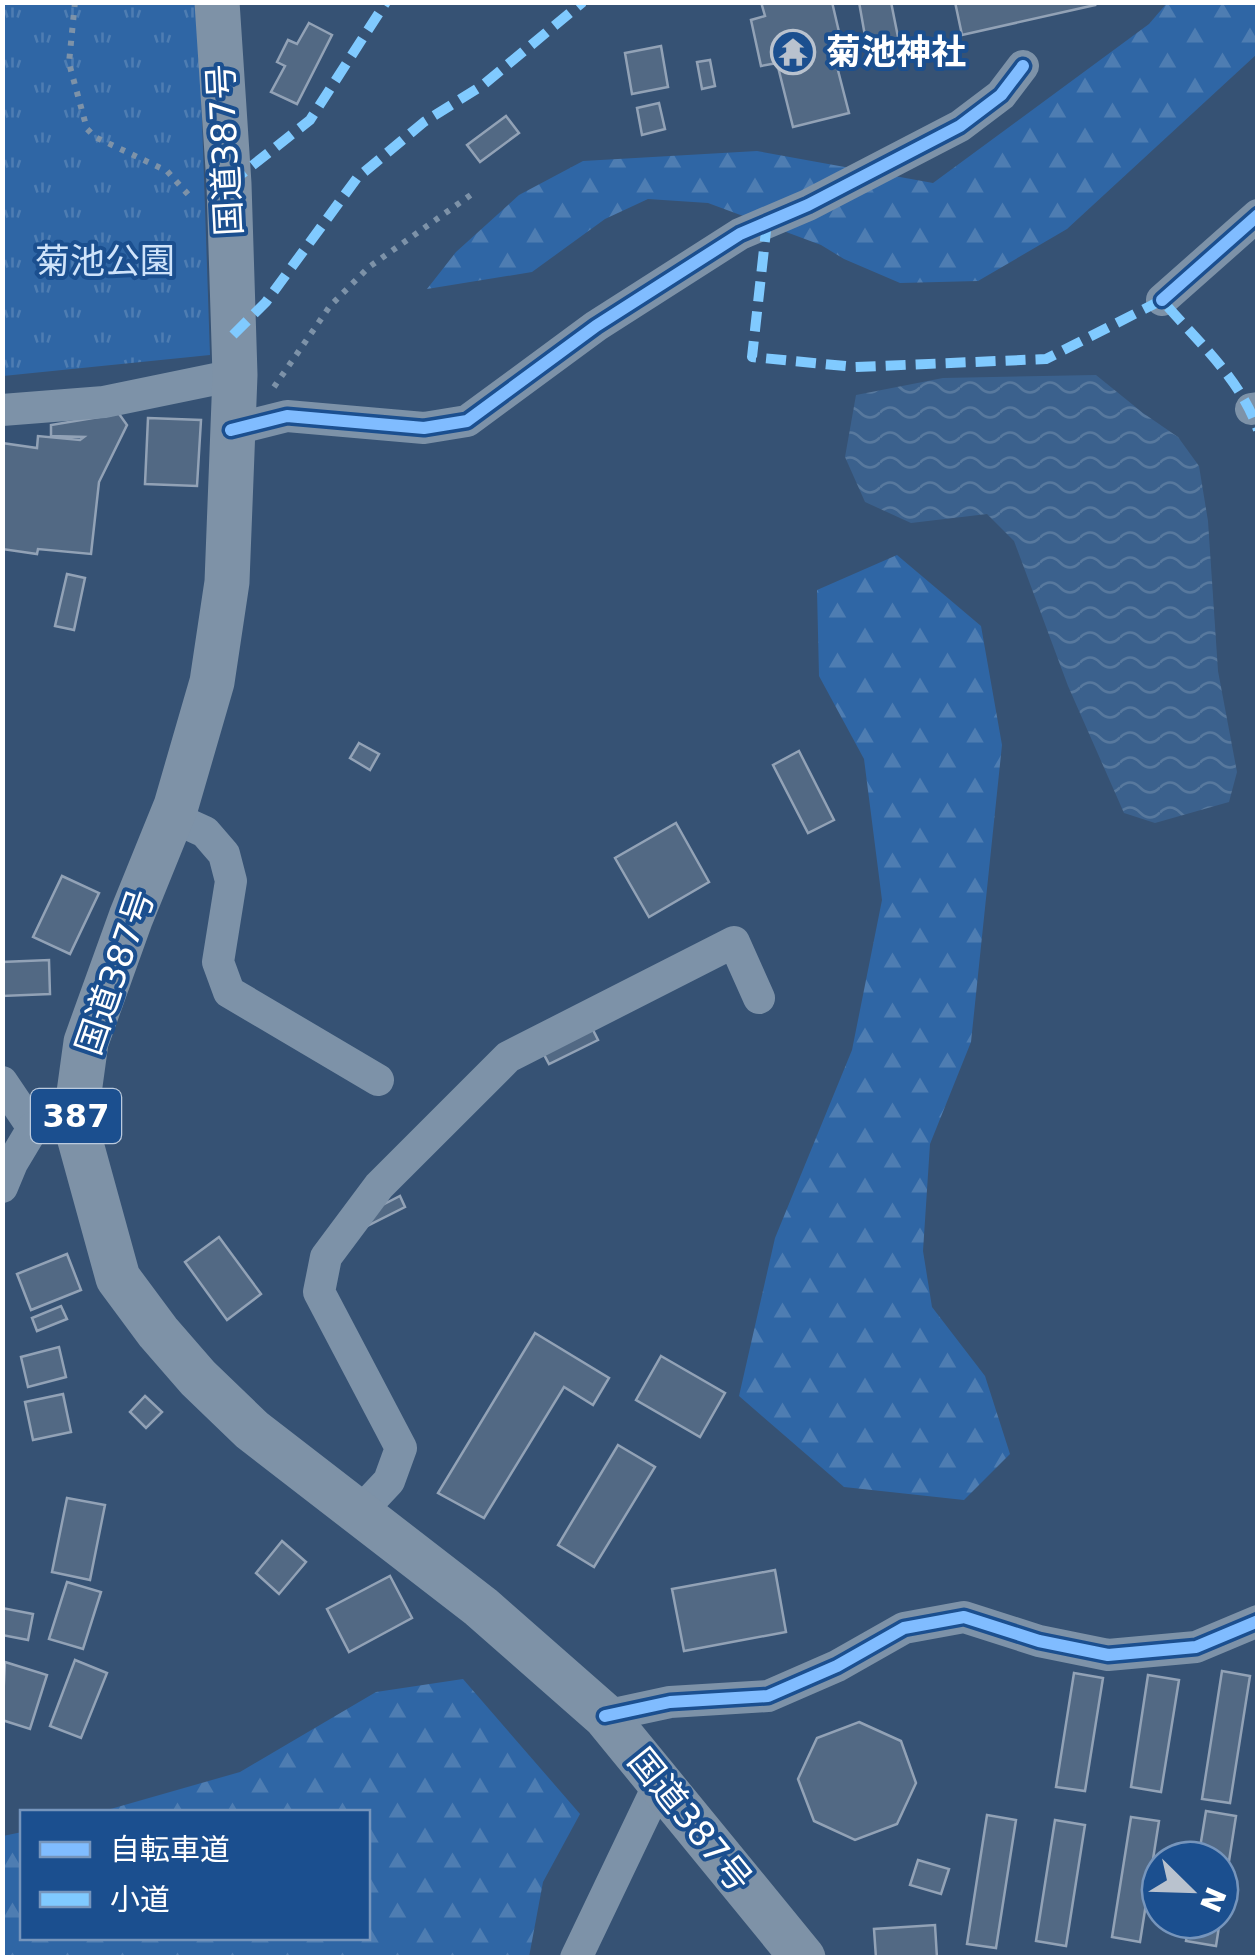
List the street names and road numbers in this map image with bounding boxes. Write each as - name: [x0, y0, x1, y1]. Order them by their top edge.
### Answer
- street label: 国道387号: [201, 63, 249, 237]
- street label: 国道387号: [68, 884, 162, 1060]
- road number: 387: [31, 1089, 121, 1143]
- street label: 国道387号: [620, 1741, 760, 1899]

